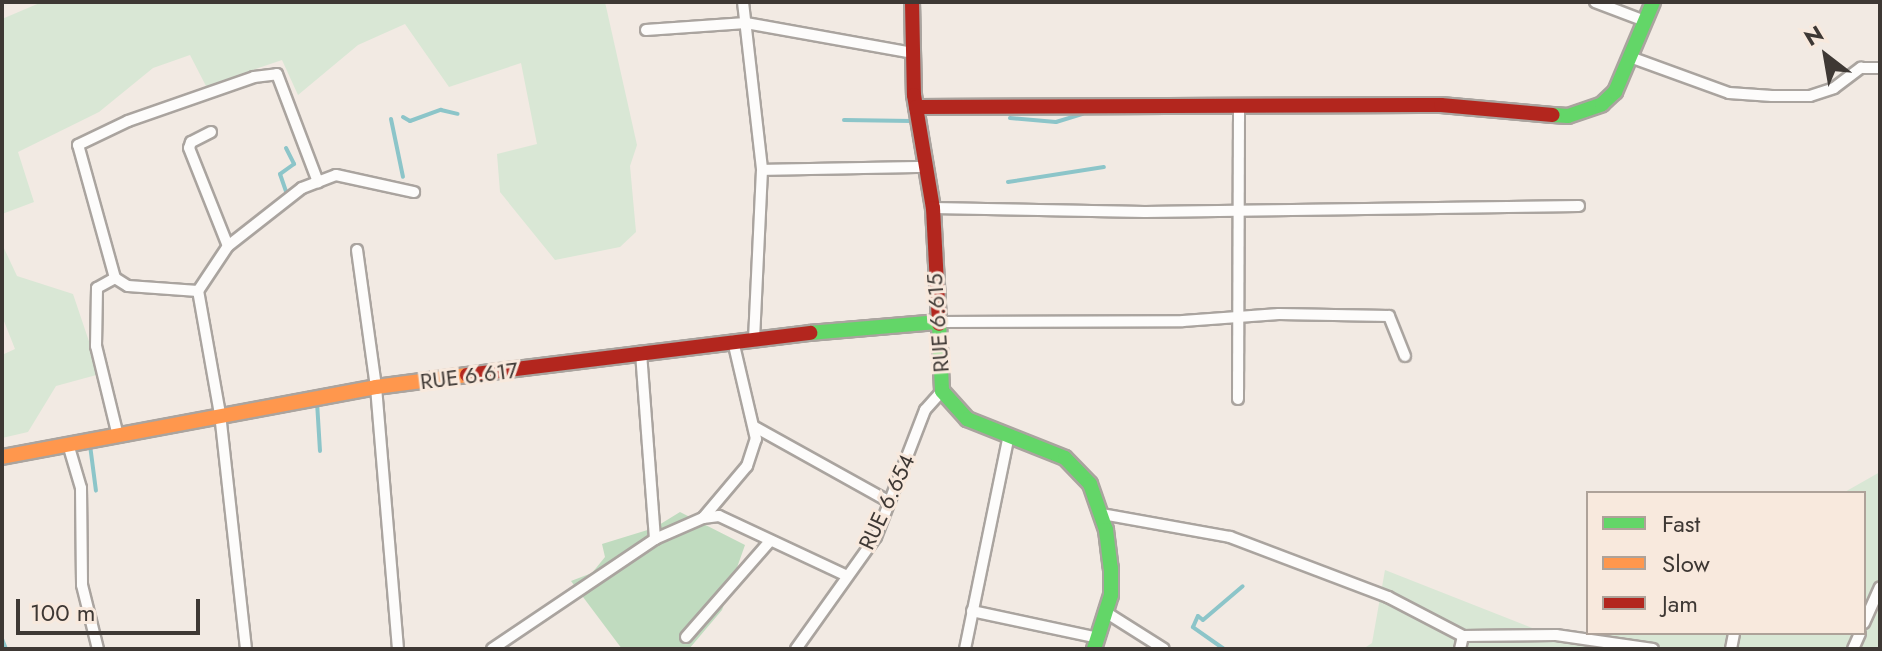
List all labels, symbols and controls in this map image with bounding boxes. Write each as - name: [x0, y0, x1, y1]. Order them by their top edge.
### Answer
- north arrow: [1786, 16, 1866, 96]
- text: N: [1798, 17, 1829, 54]
- street label: RUE 6.615: [921, 273, 955, 373]
- street label: RUE 6.617: [419, 357, 519, 395]
- street label: RUE 6.654: [853, 450, 921, 554]
- legend: [1586, 491, 1866, 635]
- text: Fast: [1662, 506, 1700, 541]
- text: Slow: [1662, 546, 1710, 581]
- scale bar: [20, 583, 204, 633]
- text: Jam: [1662, 586, 1698, 621]
- text: 100 m: [30, 595, 96, 630]

